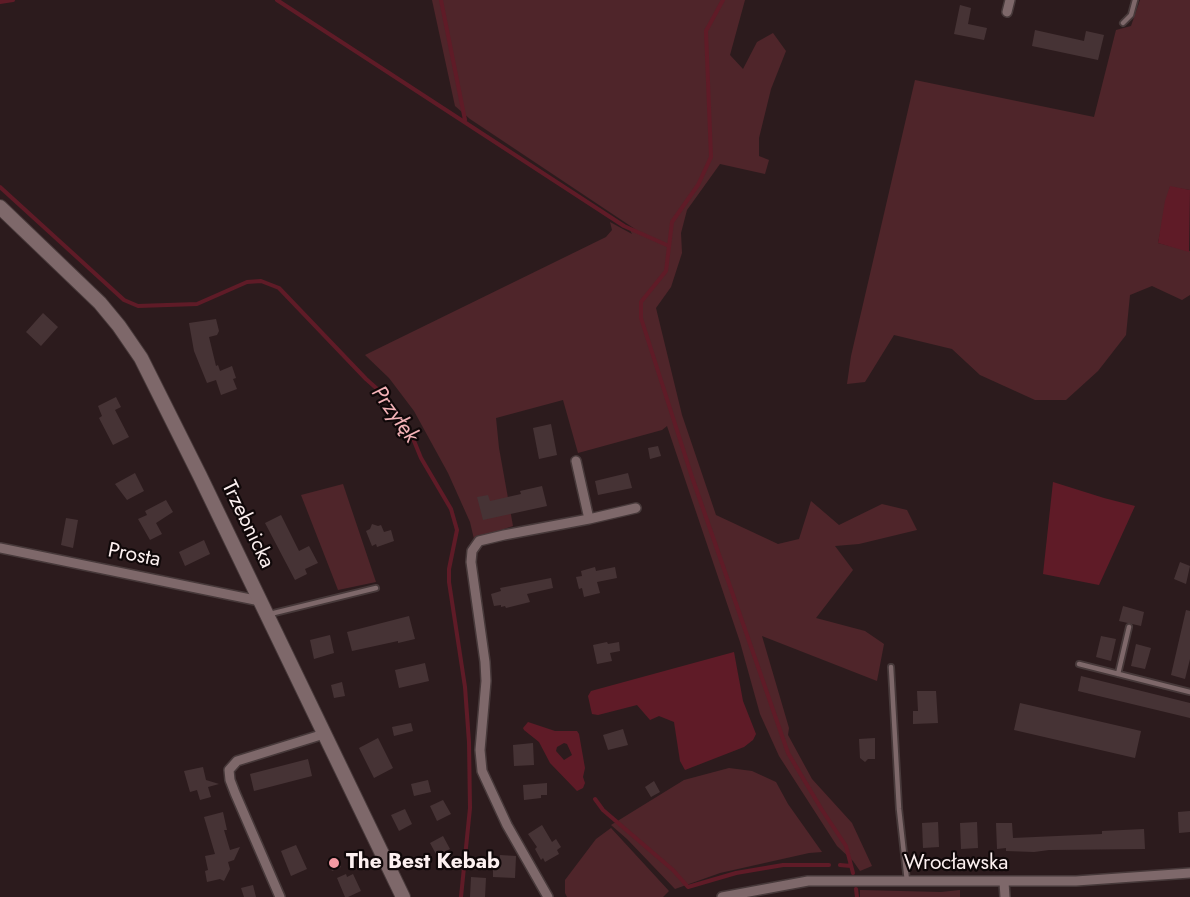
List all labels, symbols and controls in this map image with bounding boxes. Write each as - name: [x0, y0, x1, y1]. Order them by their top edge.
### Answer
- water label: Przyłęk: [364, 381, 424, 449]
- street label: Trzebnicka: [215, 477, 279, 573]
- street label: Prosta: [106, 539, 162, 573]
- place label: The Best Kebab: [346, 850, 500, 876]
- street label: Wrocławska: [904, 851, 1008, 877]
- marker: The Best Kebab: [327, 856, 341, 870]

